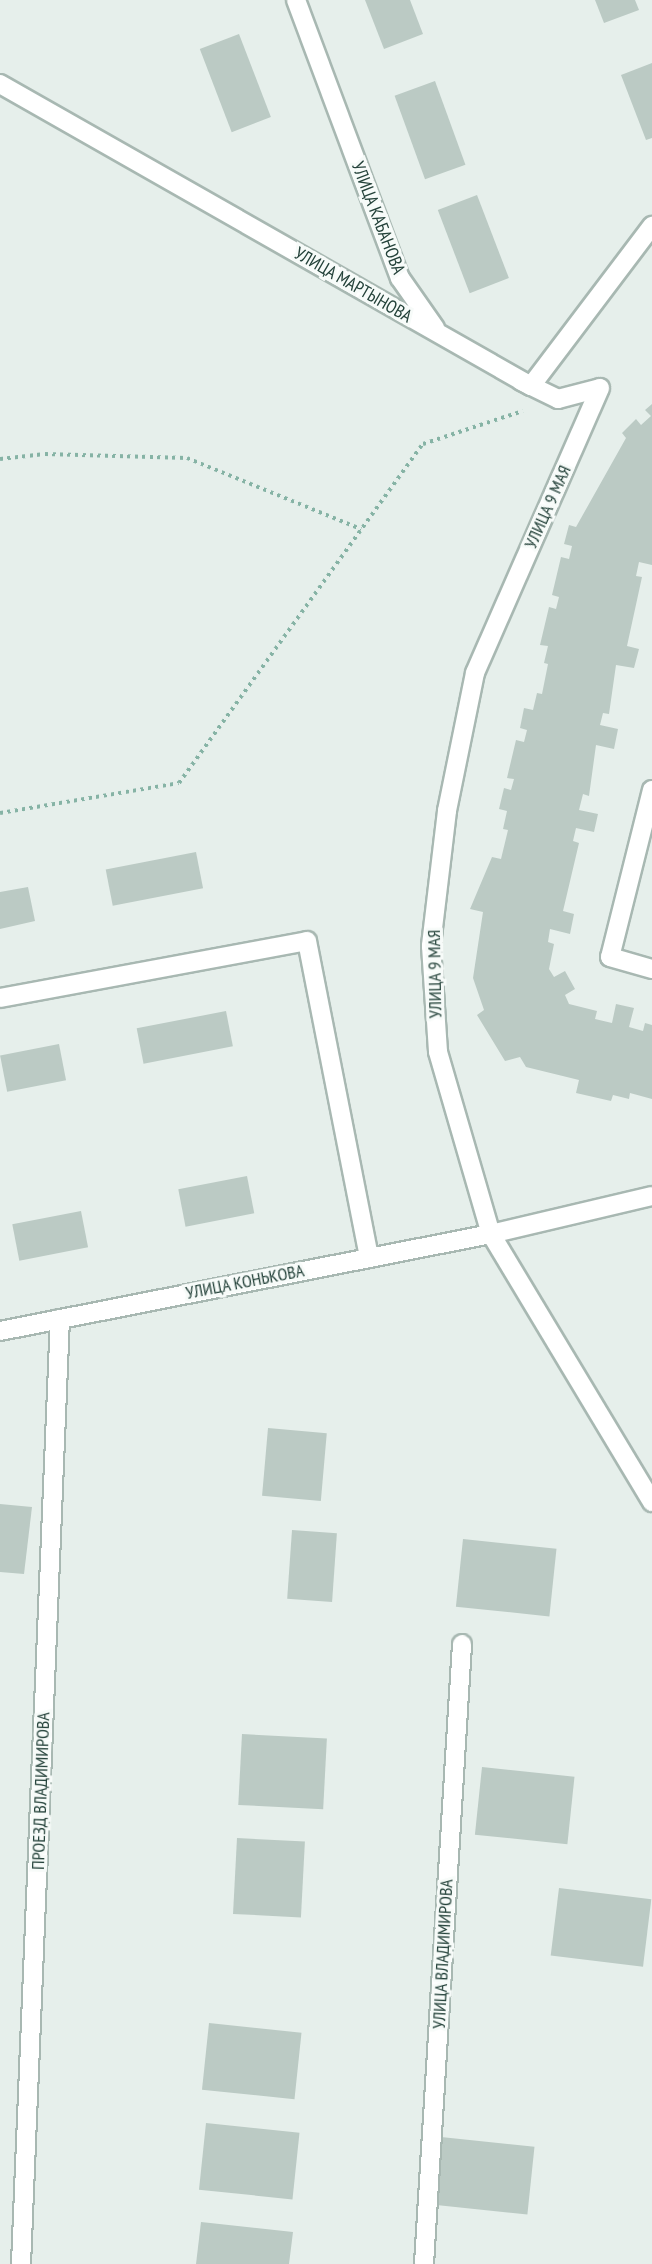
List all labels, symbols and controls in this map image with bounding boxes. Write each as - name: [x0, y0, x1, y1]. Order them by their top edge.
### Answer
- street label: УЛИЦА КАБАНОВА: [347, 158, 409, 278]
- street label: УЛИЦА МАРТЫНОВА: [290, 242, 416, 328]
- street label: УЛИЦА 9 МАЯ: [520, 462, 576, 552]
- street label: УЛИЦА 9 МАЯ: [423, 929, 447, 1019]
- street label: УЛИЦА КОНЬКОВА: [184, 1260, 306, 1304]
- street label: ПРОЕЗД ВЛАДИМИРОВА: [27, 1712, 55, 1870]
- street label: УЛИЦА ВЛАДИМИРОВА: [428, 1878, 458, 2030]

